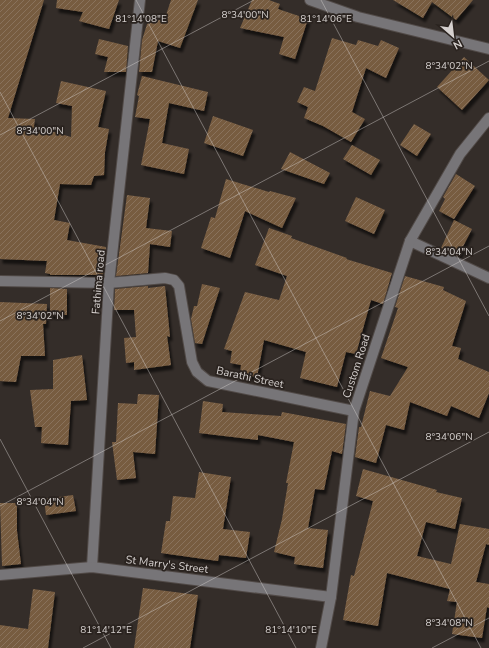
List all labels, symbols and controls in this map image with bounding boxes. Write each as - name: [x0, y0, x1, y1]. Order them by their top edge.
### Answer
- text: 8°34'00"N: [221, 8, 269, 22]
- text: 81°14'08"E: [115, 12, 167, 26]
- text: 81°14'06"E: [300, 12, 352, 26]
- north arrow: [433, 16, 473, 56]
- text: N: [450, 36, 465, 53]
- text: 8°34'02"N: [425, 59, 473, 73]
- text: 8°34'00"N: [16, 124, 64, 138]
- text: 8°34'04"N: [425, 245, 473, 259]
- street label: Fathima road: [88, 249, 109, 315]
- text: 8°34'02"N: [16, 309, 64, 323]
- street label: Custom Road: [339, 332, 374, 400]
- street label: Barathi Street: [215, 363, 285, 392]
- text: 8°34'06"N: [425, 430, 473, 444]
- text: 8°34'04"N: [16, 495, 64, 509]
- street label: St Marry's Street: [125, 552, 209, 577]
- text: 8°34'08"N: [425, 616, 473, 630]
- text: 81°14'12"E: [80, 623, 132, 637]
- text: 81°14'10"E: [265, 623, 317, 637]

